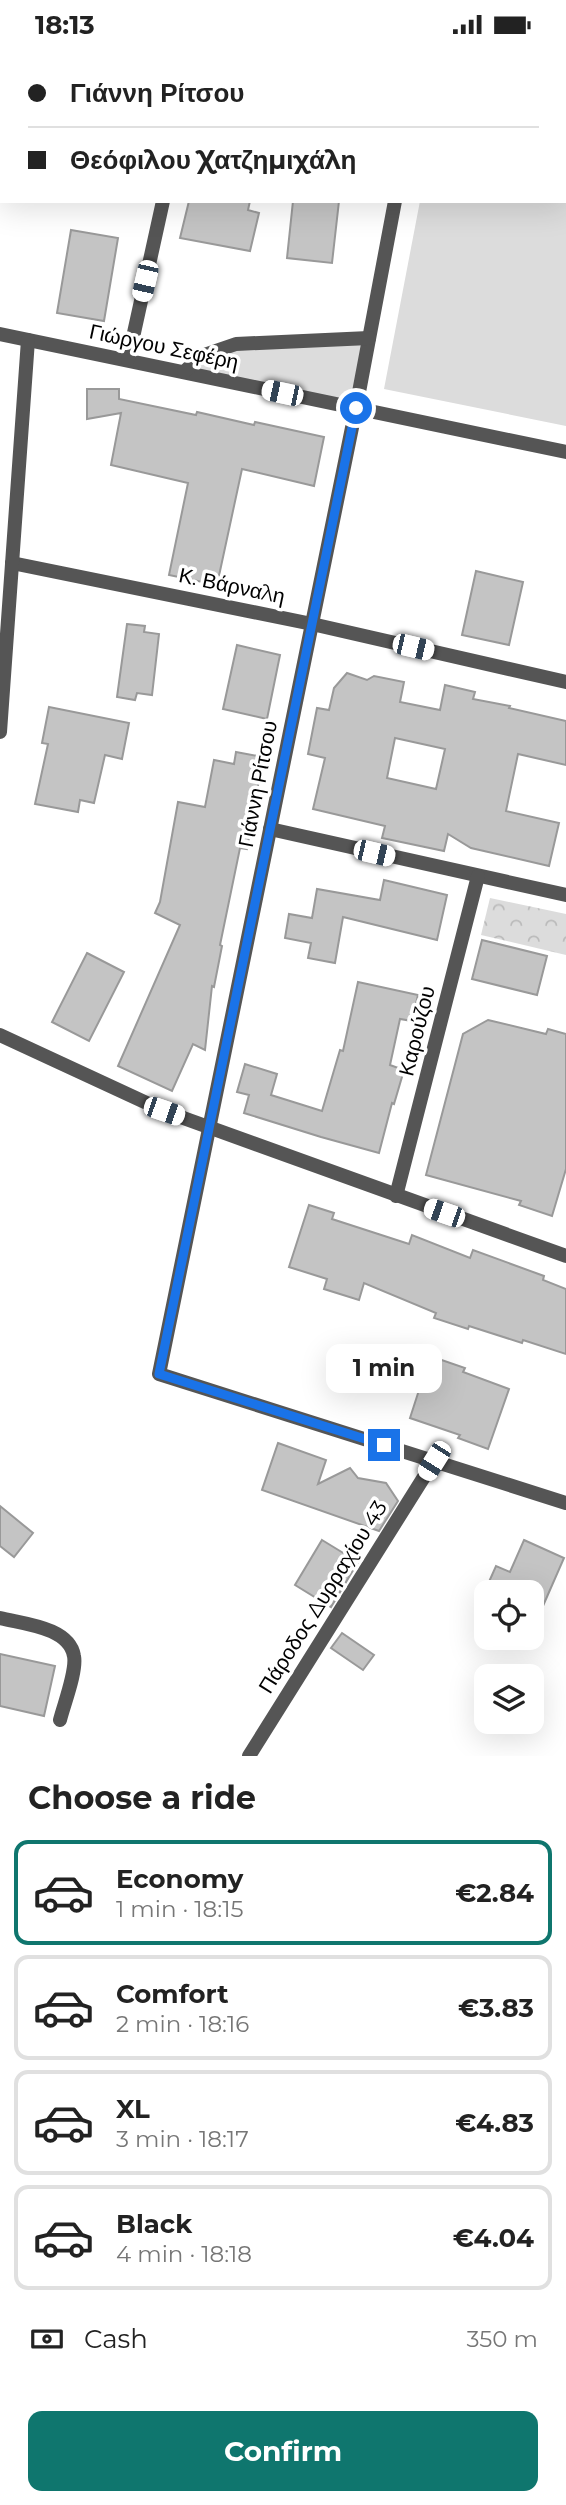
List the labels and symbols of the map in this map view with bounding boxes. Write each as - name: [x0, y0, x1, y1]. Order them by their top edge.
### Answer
- car: [131, 258, 160, 304]
- street label: Γιώργου Σεφέρη: [87, 319, 241, 375]
- car: [260, 378, 305, 408]
- route start: [340, 392, 372, 424]
- street label: Κ. Βάρναλη: [177, 562, 287, 609]
- car: [391, 632, 436, 662]
- street label: Γιάννη Ρίτσου: [233, 718, 282, 849]
- car: [352, 838, 397, 868]
- street label: Καρούζου: [393, 983, 440, 1079]
- car: [141, 1094, 188, 1128]
- car: [421, 1196, 468, 1230]
- callout: 1 min: [326, 1343, 442, 1393]
- route end: [368, 1429, 400, 1461]
- car: [414, 1438, 455, 1484]
- street label: Πάροδος Δυρραχίου 43: [253, 1496, 392, 1698]

